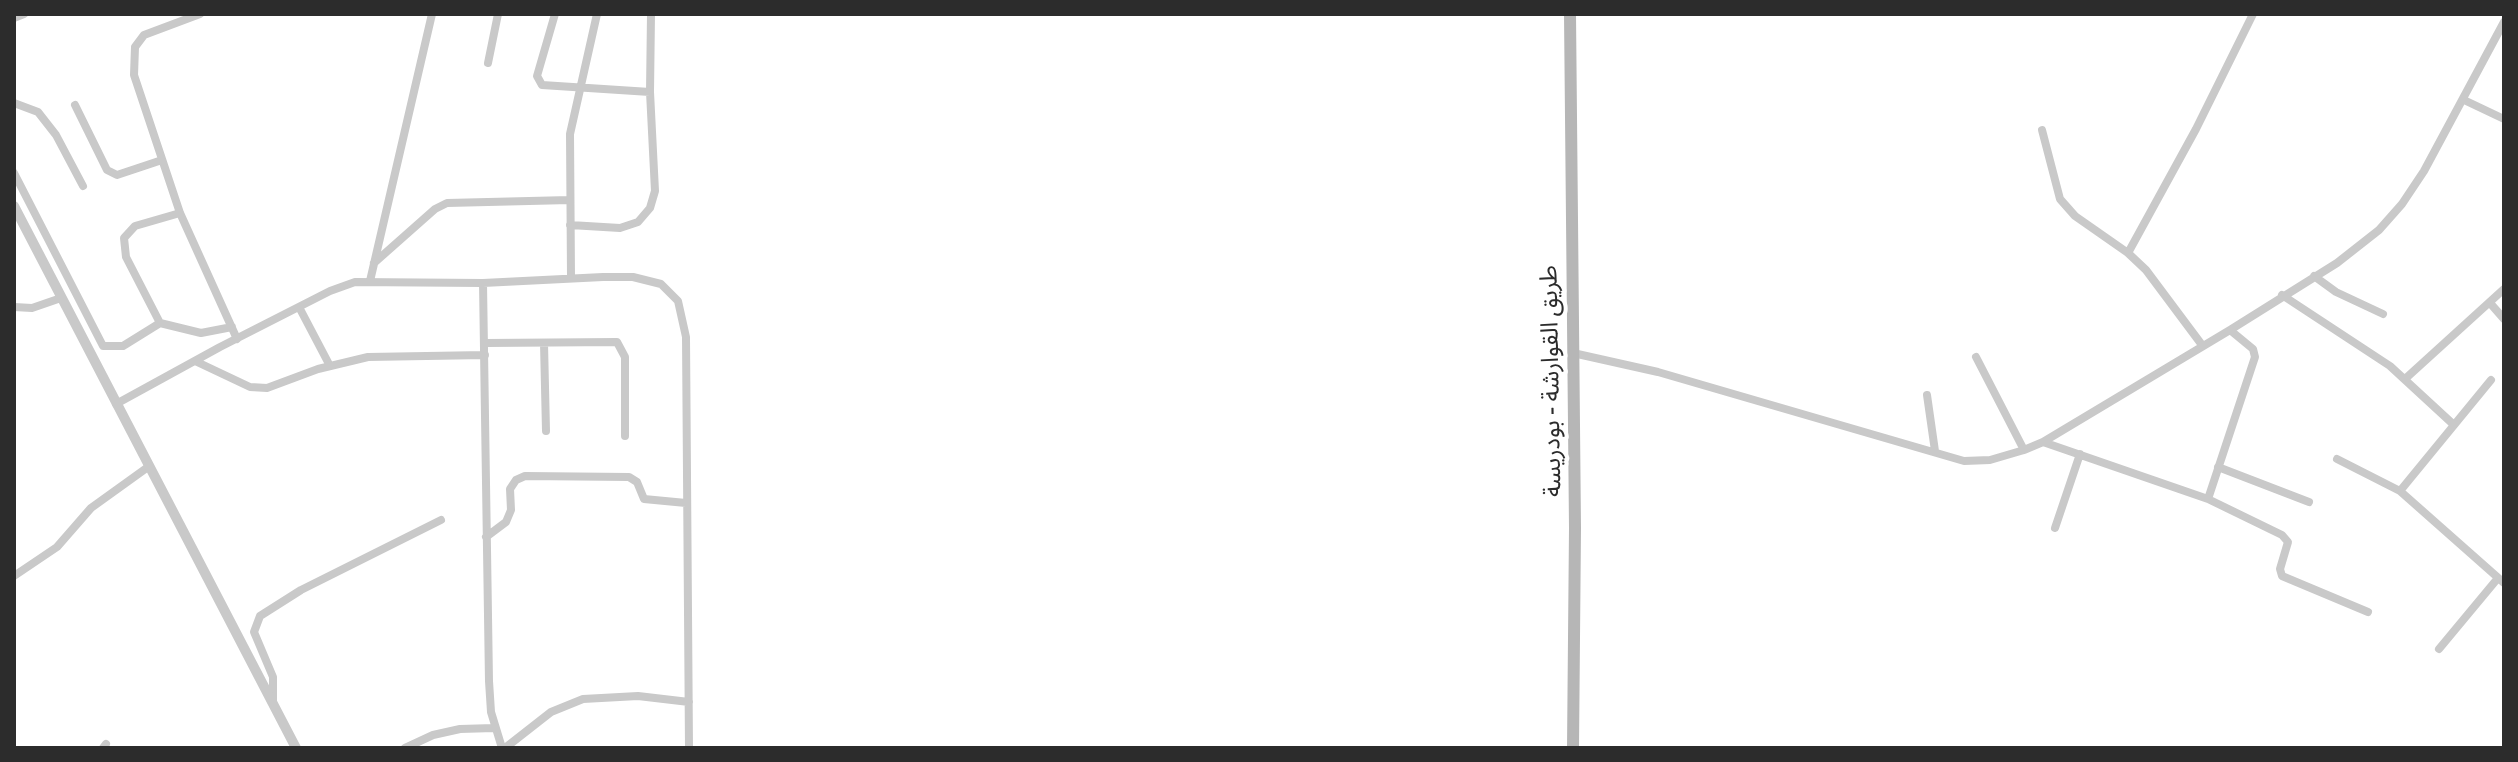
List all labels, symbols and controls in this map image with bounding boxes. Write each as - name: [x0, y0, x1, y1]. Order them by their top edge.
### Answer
- street label: طريق القوارشة - بودريسة: [1536, 265, 1568, 497]

